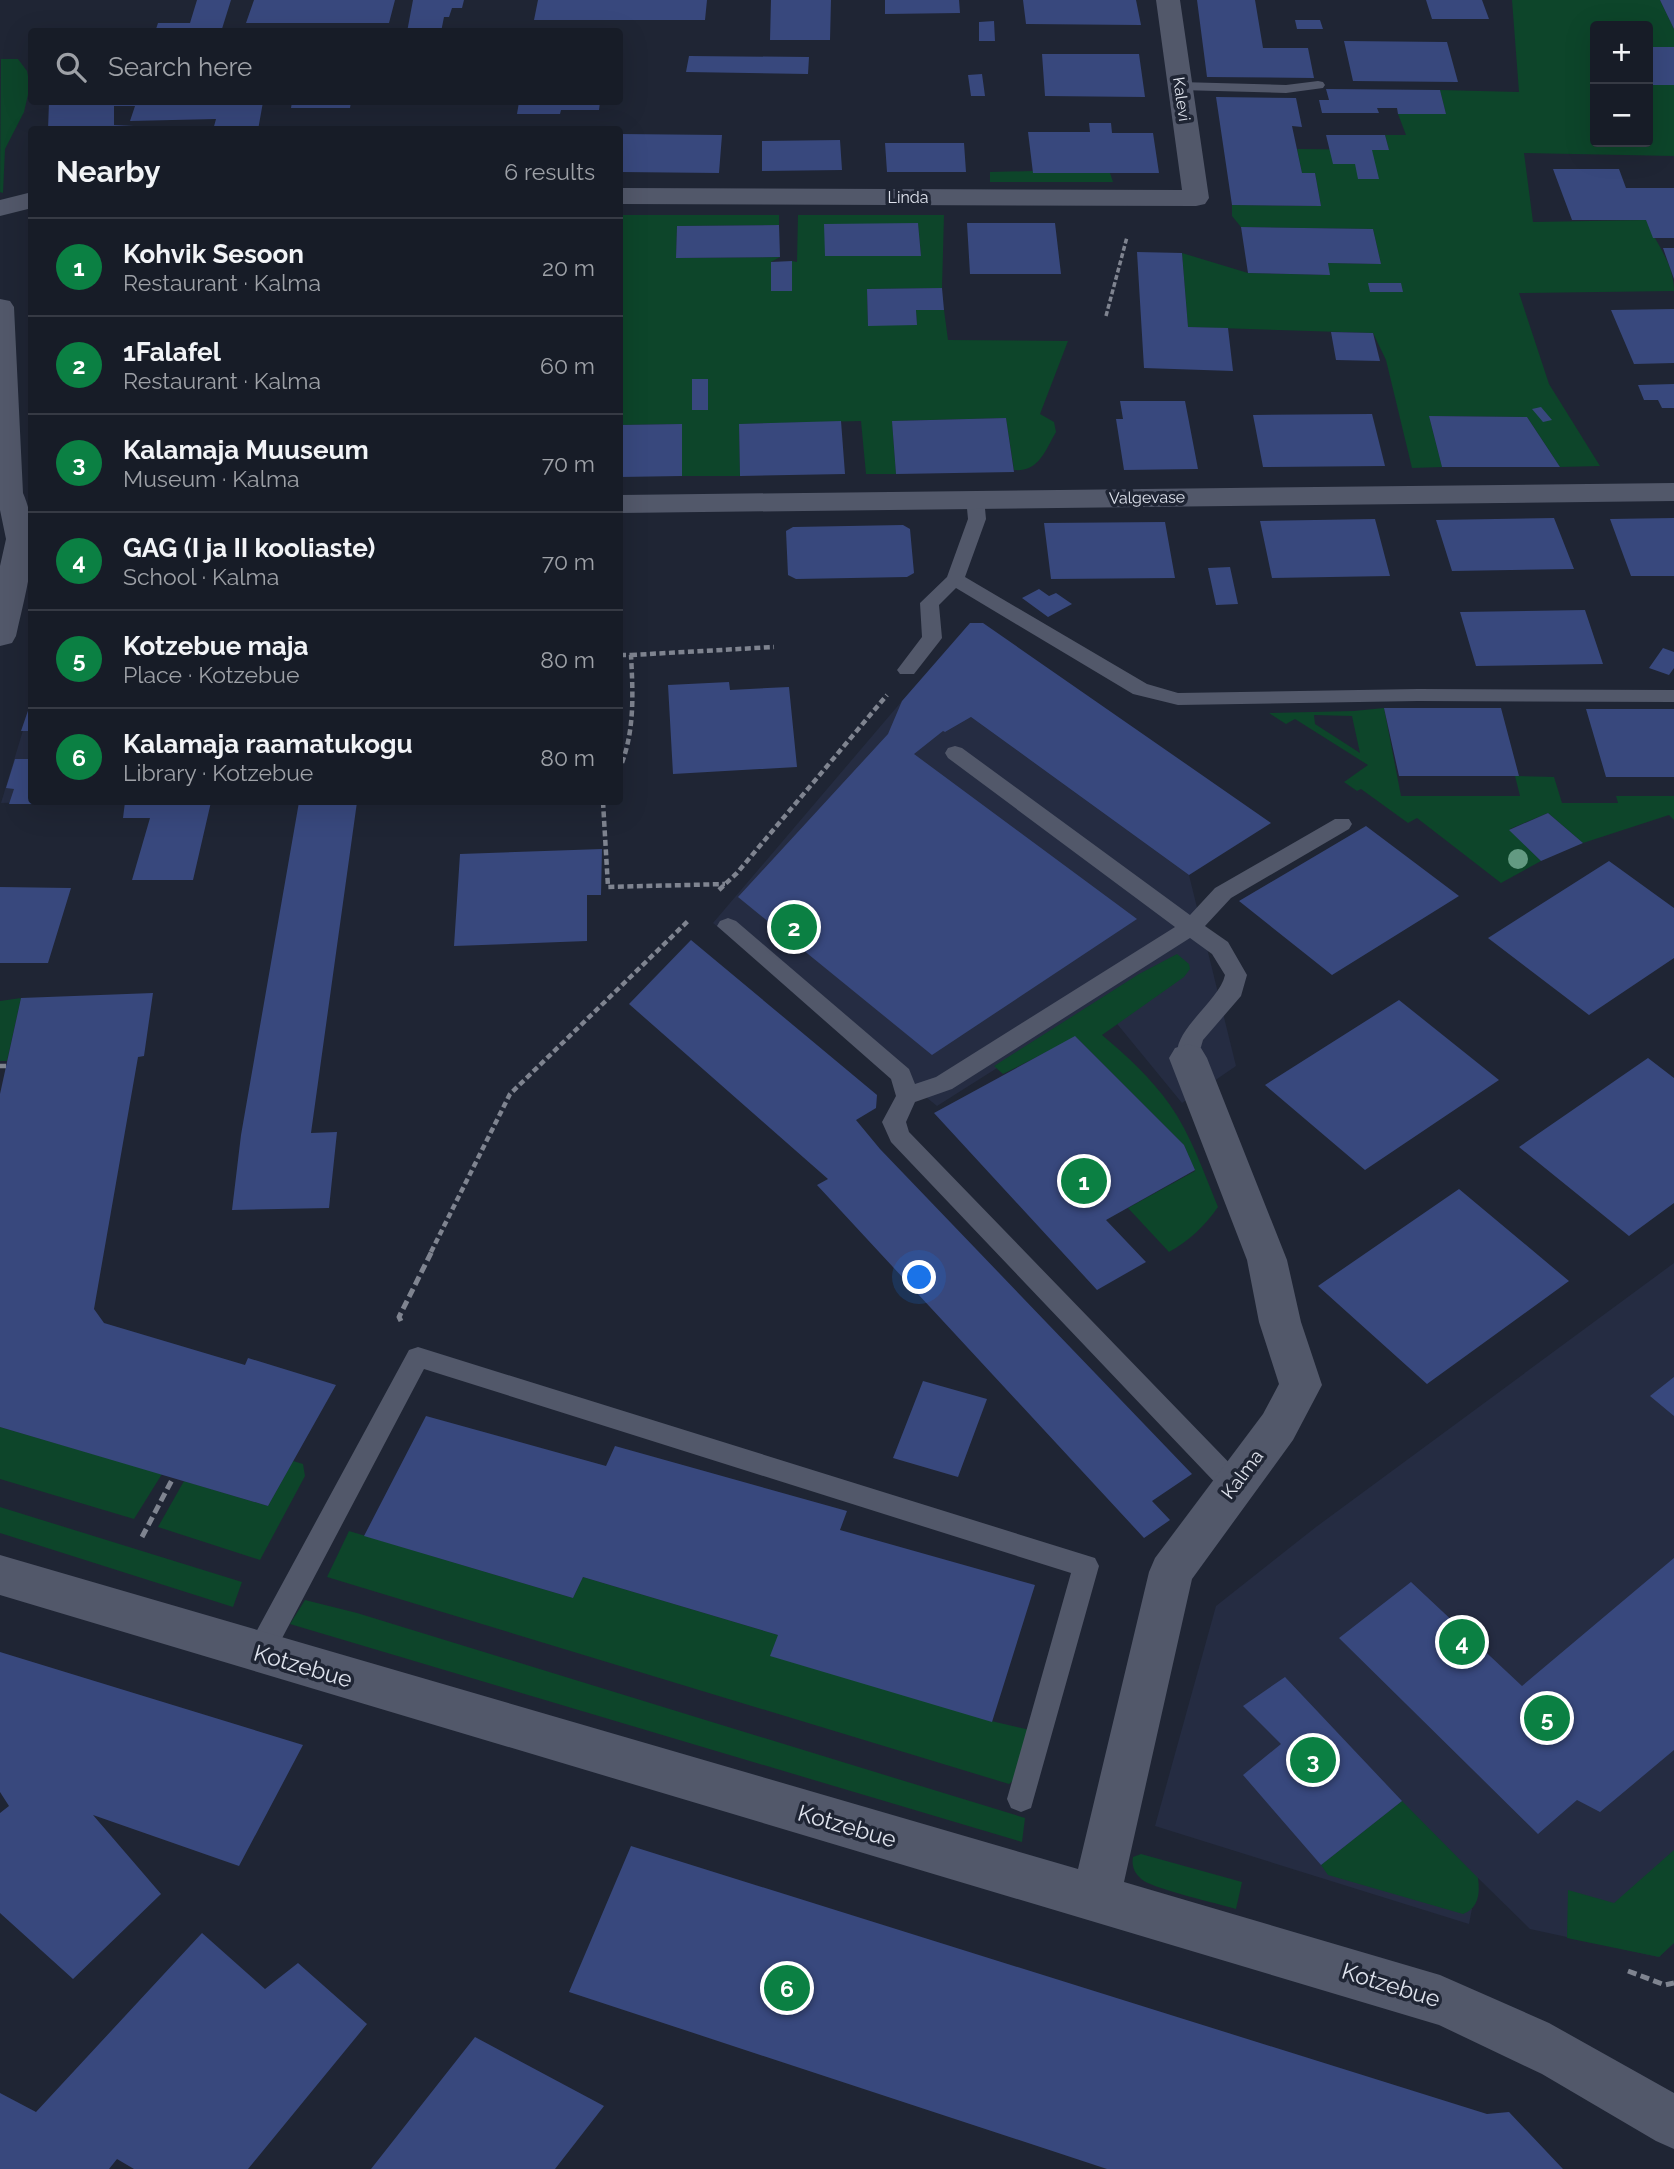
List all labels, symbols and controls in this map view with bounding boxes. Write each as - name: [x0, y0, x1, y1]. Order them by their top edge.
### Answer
- map controls: [1590, 21, 1653, 147]
- button: +: [1590, 21, 1653, 84]
- search box: [28, 28, 623, 105]
- icon: search: [52, 48, 90, 86]
- text: Search here: [108, 52, 252, 82]
- street label: Kalevi: [1169, 76, 1194, 122]
- button: −: [1590, 84, 1653, 147]
- text: Nearby: [56, 154, 160, 189]
- text: 6 results: [504, 158, 595, 185]
- street label: Linda: [888, 188, 928, 207]
- text: Kohvik Sesoon: [123, 239, 304, 269]
- text: 1: [73, 254, 85, 281]
- text: 20 m: [542, 254, 595, 281]
- text: Restaurant · Kalma: [123, 269, 321, 296]
- text: 1Falafel: [123, 337, 221, 367]
- text: 2: [73, 352, 85, 379]
- text: 60 m: [540, 352, 595, 379]
- text: Restaurant · Kalma: [123, 367, 321, 394]
- text: Kalamaja Muuseum: [123, 435, 369, 465]
- text: 3: [73, 450, 85, 477]
- text: 70 m: [542, 450, 595, 477]
- text: Museum · Kalma: [123, 465, 300, 492]
- street label: Valgevase: [1109, 487, 1185, 508]
- text: GAG (I ja II kooliaste): [123, 533, 375, 563]
- text: 4: [72, 548, 86, 575]
- text: 70 m: [542, 548, 595, 575]
- text: School · Kalma: [123, 563, 279, 590]
- text: Kotzebue maja: [123, 631, 308, 661]
- text: 5: [73, 646, 85, 673]
- text: 80 m: [540, 646, 595, 673]
- text: Place · Kotzebue: [123, 661, 299, 688]
- text: Kalamaja raamatukogu: [123, 729, 413, 759]
- text: 6: [72, 744, 86, 771]
- text: 80 m: [540, 744, 595, 771]
- text: Library · Kotzebue: [123, 759, 313, 786]
- pin: 2: [771, 901, 817, 953]
- pin: 1: [1061, 1155, 1107, 1207]
- your location: [902, 1260, 936, 1294]
- street label: Kalma: [1216, 1445, 1268, 1503]
- pin: 4: [1439, 1616, 1485, 1668]
- street label: Kotzebue: [251, 1639, 356, 1692]
- pin: 5: [1524, 1692, 1570, 1744]
- pin: 3: [1290, 1734, 1336, 1786]
- street label: Kotzebue: [795, 1799, 900, 1852]
- street label: Kotzebue: [1339, 1957, 1443, 2012]
- pin: 6: [764, 1962, 810, 2014]

